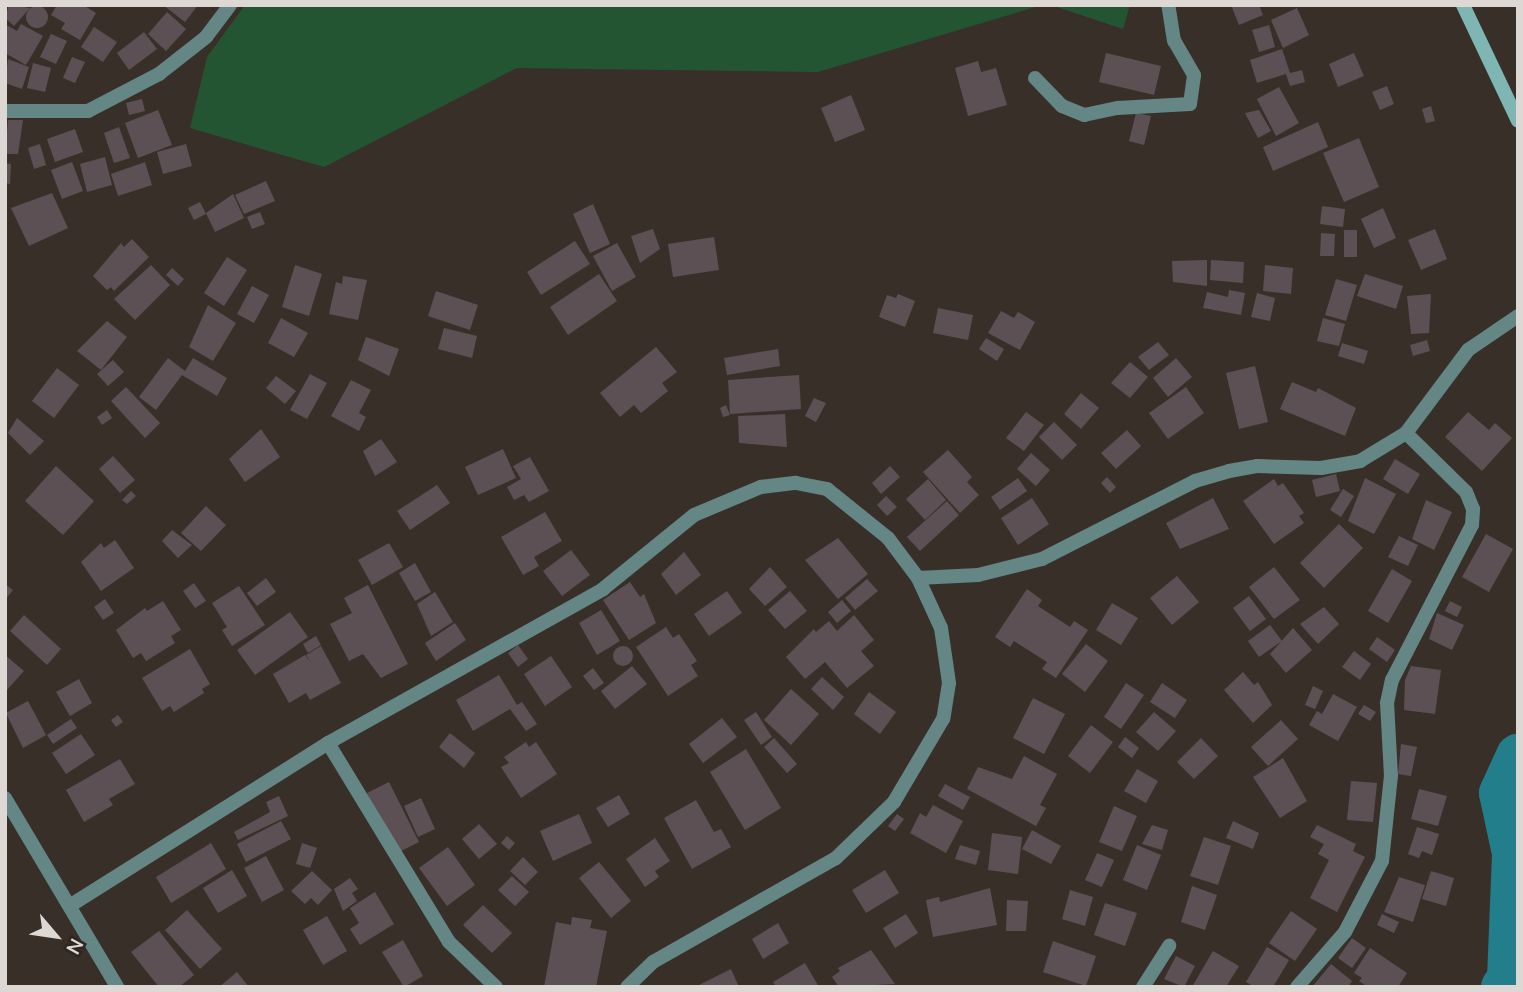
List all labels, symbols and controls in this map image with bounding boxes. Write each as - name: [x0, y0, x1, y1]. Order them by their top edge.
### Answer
- north arrow: [21, 901, 91, 971]
- text: N: [60, 934, 89, 959]

